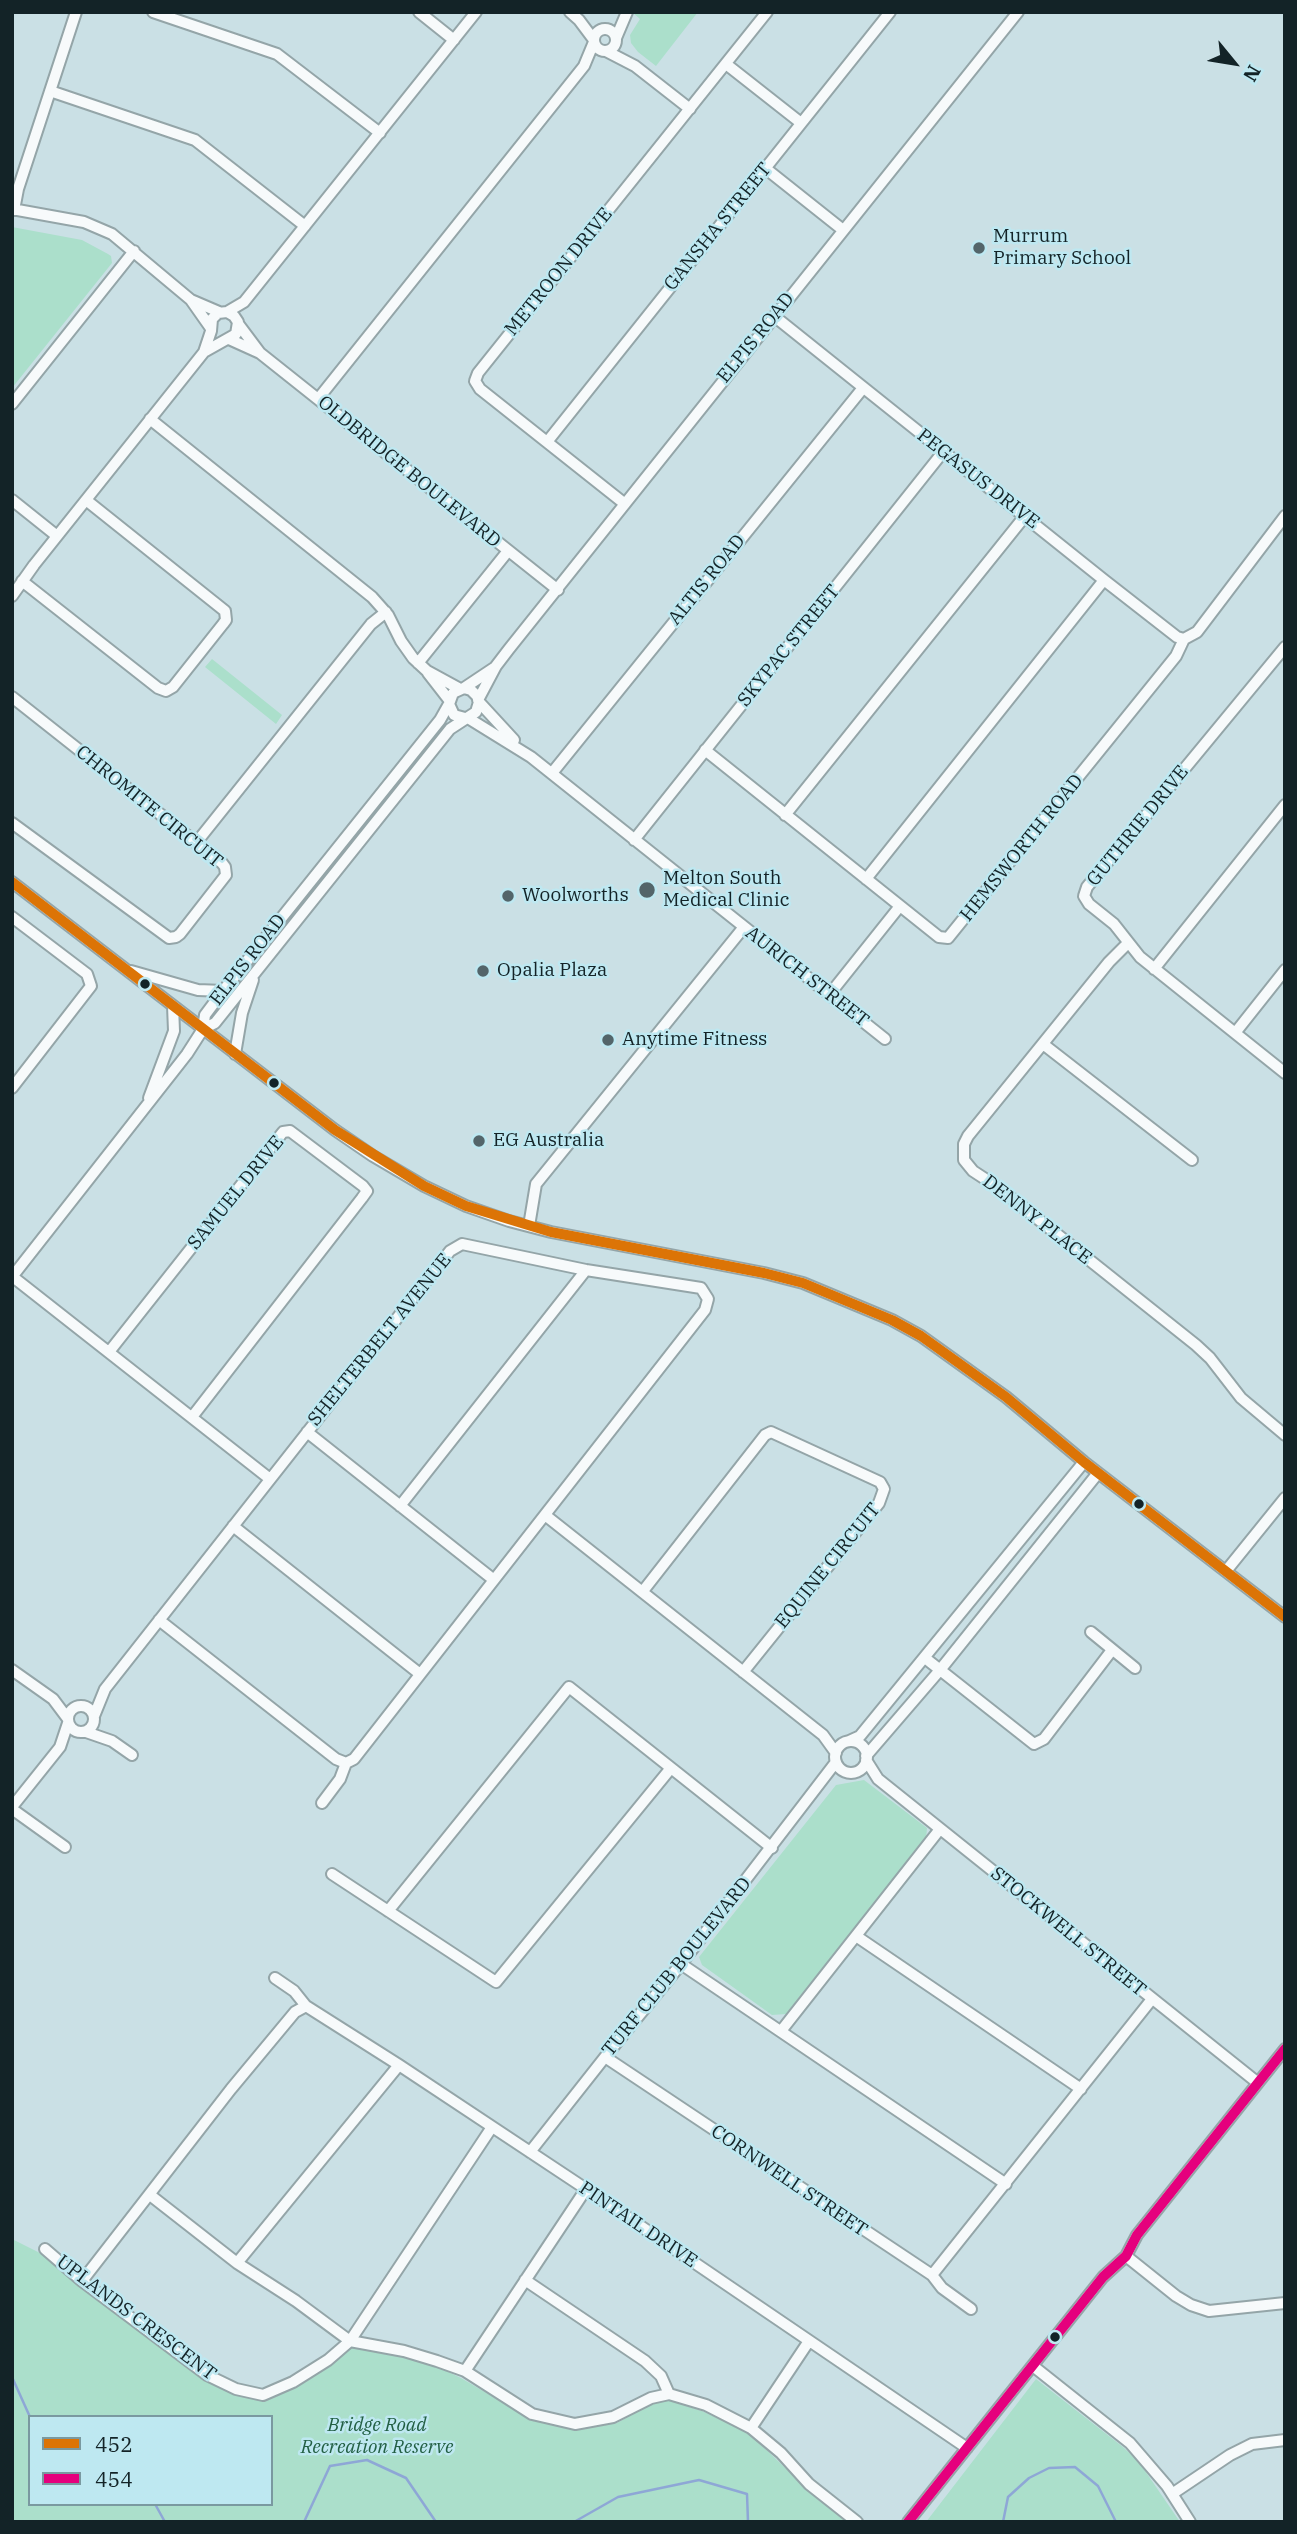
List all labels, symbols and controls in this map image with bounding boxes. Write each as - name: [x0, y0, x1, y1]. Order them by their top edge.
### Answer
- north arrow: [1199, 28, 1269, 98]
- text: N: [1238, 61, 1266, 86]
- street label: GANSHA STREET: [660, 159, 776, 295]
- street label: METROON DRIVE: [500, 203, 618, 341]
- place label: Murrum Primary School: [993, 226, 1131, 270]
- marker: Murrum Primary School: [971, 240, 987, 256]
- street label: ELPIS ROAD: [713, 288, 799, 388]
- street label: OLDBRIDGE BOULEVARD: [313, 391, 505, 553]
- street label: PEGASUS DRIVE: [912, 424, 1044, 534]
- street label: ALTIS ROAD: [664, 530, 750, 630]
- street label: SKYPAC STREET: [733, 581, 845, 711]
- street label: CHROMITE CIRCUIT: [71, 741, 227, 873]
- street label: GUTHRIE DRIVE: [1082, 761, 1194, 891]
- street label: HEMSWORTH ROAD: [956, 770, 1088, 926]
- place label: Melton South Medical Clinic: [663, 868, 790, 912]
- marker: Melton South Medical Clinic: [637, 880, 657, 900]
- place label: Woolworths: [522, 885, 629, 907]
- marker: Woolworths: [500, 888, 516, 904]
- street label: ELPIS ROAD: [205, 910, 291, 1010]
- street label: AURICH STREET: [741, 922, 873, 1032]
- place label: Opalia Plaza: [497, 960, 607, 982]
- marker: Opalia Plaza: [475, 963, 491, 979]
- unlabelled marker: [138, 977, 152, 991]
- place label: Anytime Fitness: [622, 1029, 767, 1051]
- marker: Anytime Fitness: [600, 1032, 616, 1048]
- unlabelled marker: [267, 1076, 281, 1090]
- place label: EG Australia: [493, 1130, 604, 1152]
- street label: SAMUEL DRIVE: [183, 1131, 289, 1255]
- marker: EG Australia: [471, 1133, 487, 1149]
- street label: DENNY PLACE: [978, 1170, 1096, 1270]
- street label: SHELTERBELT AVENUE: [303, 1249, 457, 1431]
- unlabelled marker: [1132, 1497, 1146, 1511]
- street label: EQUINE CIRCUIT: [771, 1499, 885, 1633]
- street label: STOCKWELL STREET: [986, 1862, 1150, 2002]
- street label: TURF CLUB BOULEVARD: [598, 1873, 756, 2061]
- street label: CORNWELL STREET: [707, 2120, 871, 2242]
- street label: PINTAIL DRIVE: [575, 2177, 701, 2273]
- street label: UPLANDS CRESCENT: [52, 2250, 220, 2386]
- unlabelled marker: [1048, 2330, 1062, 2344]
- legend: [28, 2415, 273, 2506]
- park label: Bridge Road Recreation Reserve: [301, 2415, 453, 2459]
- text: 452: [95, 2430, 133, 2458]
- text: 454: [95, 2465, 133, 2493]

